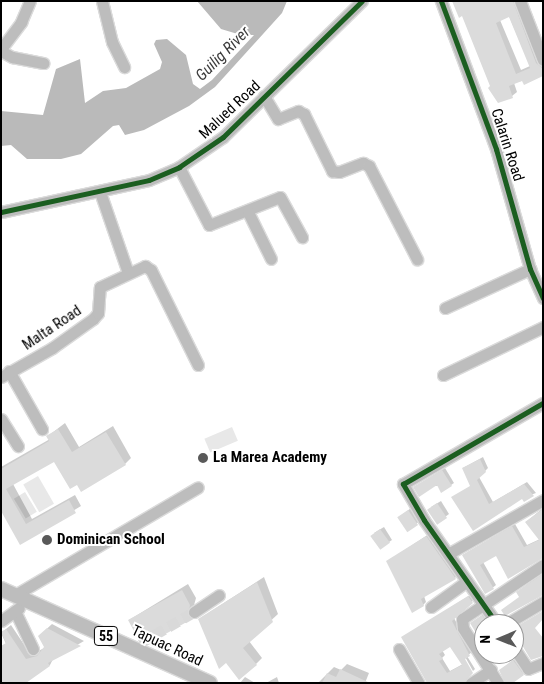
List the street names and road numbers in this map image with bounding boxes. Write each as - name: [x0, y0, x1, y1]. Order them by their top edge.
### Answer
- street label: Malued Road: [196, 77, 264, 143]
- street label: Calarin Road: [487, 106, 527, 184]
- street label: Malta Road: [19, 302, 85, 354]
- street label: Tapuac Road: [129, 622, 205, 670]
- road number: 55: [94, 624, 118, 648]

